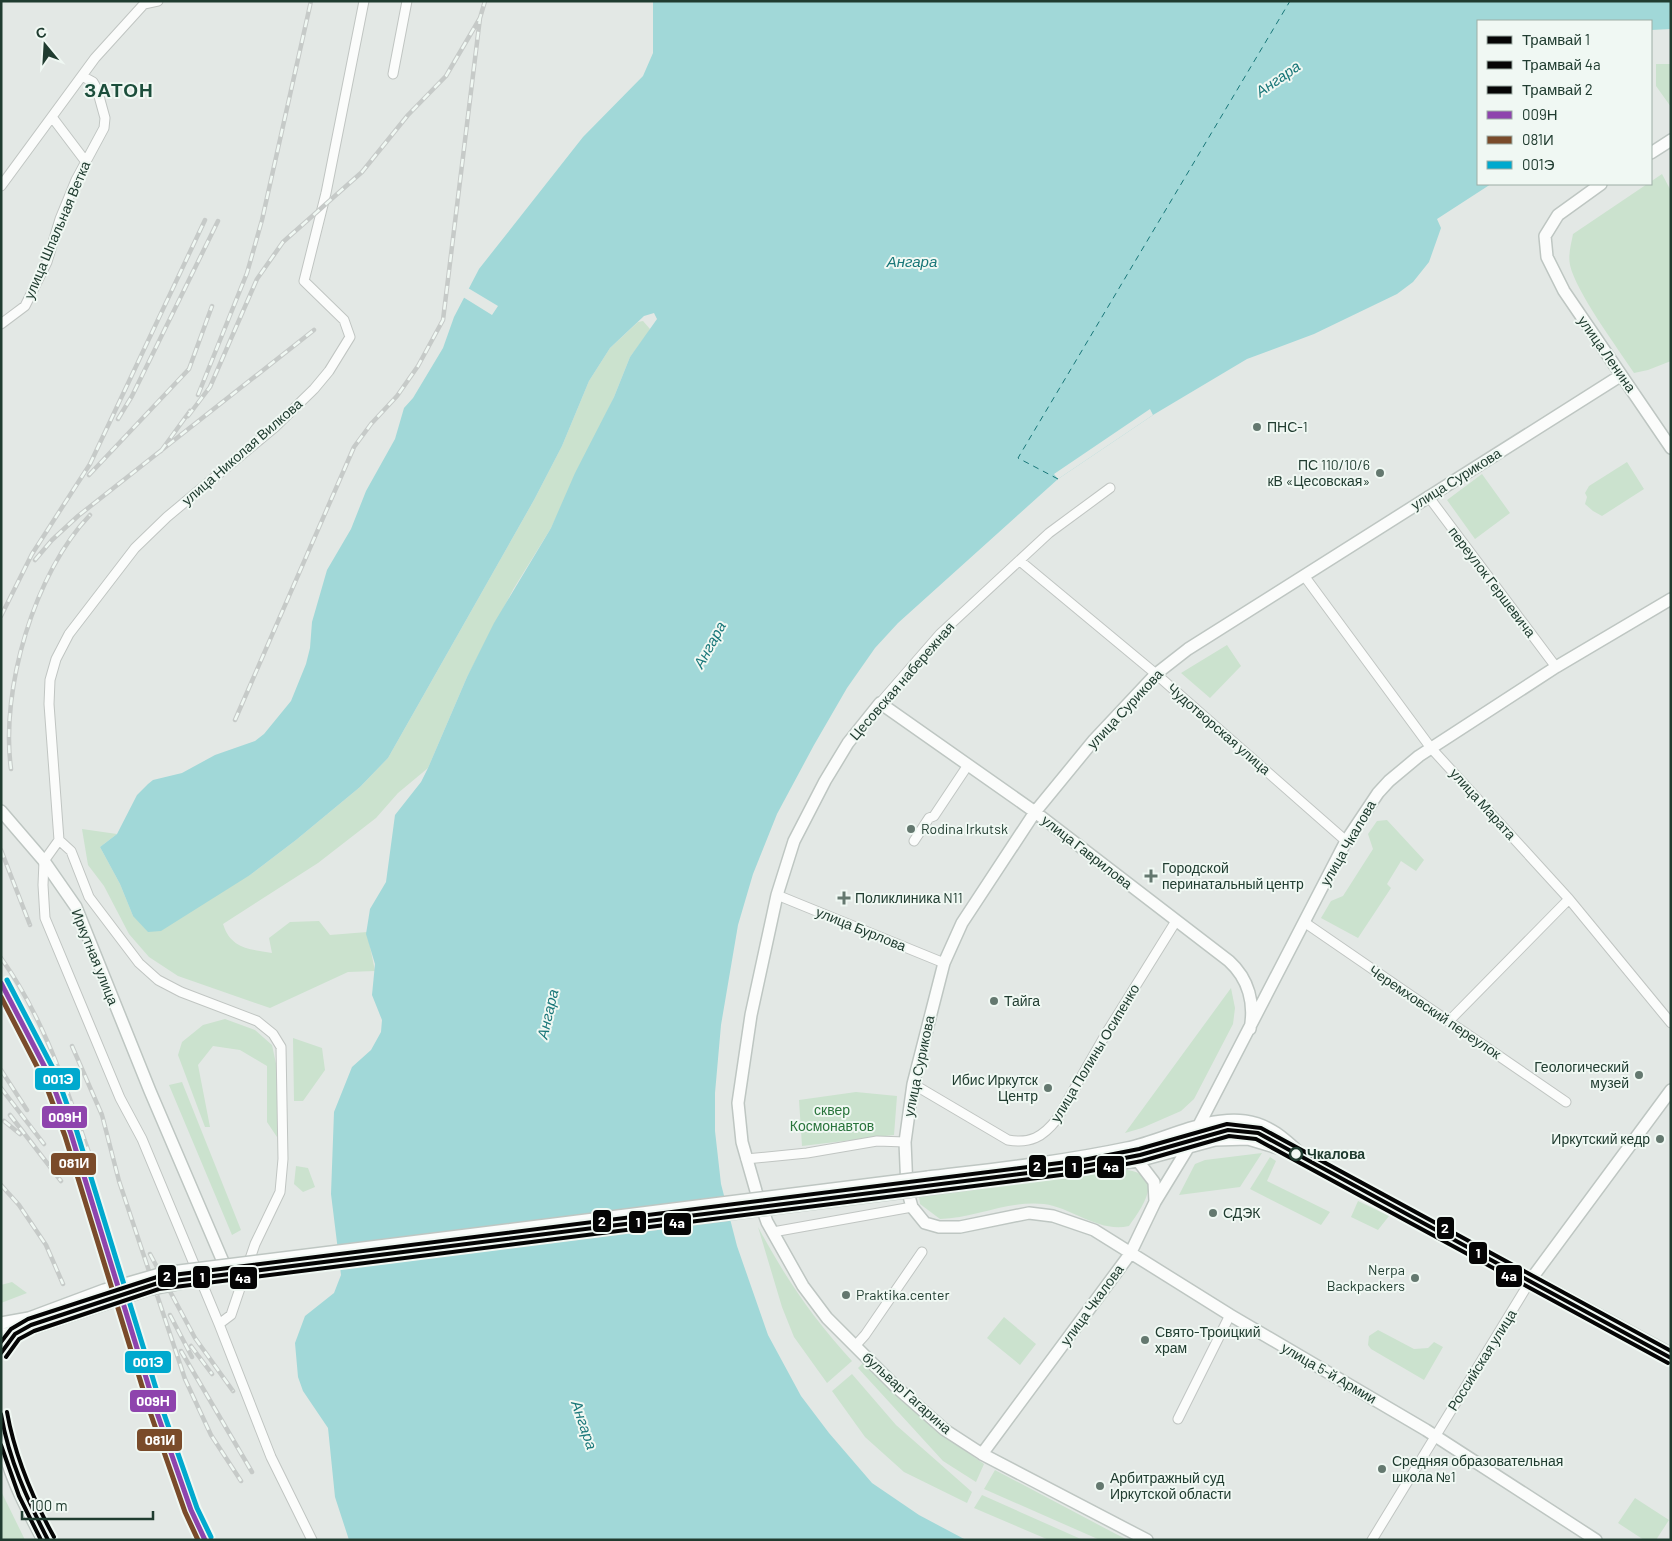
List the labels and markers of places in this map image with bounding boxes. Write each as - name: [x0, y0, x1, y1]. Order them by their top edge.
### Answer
- place label: ПНС-1: [1267, 418, 1308, 435]
- marker: ПНС-1: [1251, 421, 1263, 433]
- place label: ПС 110/10/6 кВ «Цесовская»: [1267, 456, 1370, 489]
- marker: ПС 110/10/6 кВ «Цесовская»: [1374, 467, 1386, 479]
- place label: Rodina Irkutsk: [921, 820, 1008, 837]
- marker: Rodina Irkutsk: [905, 823, 917, 835]
- place label: Городской перинатальный центр: [1162, 859, 1304, 892]
- marker: Городской перинатальный центр: [1144, 869, 1158, 883]
- place label: Поликлиника N11: [855, 889, 963, 906]
- marker: Поликлиника N11: [837, 891, 851, 905]
- place label: Тайга: [1004, 992, 1040, 1009]
- marker: Тайга: [988, 995, 1000, 1007]
- place label: Геологический музей: [1534, 1058, 1629, 1091]
- marker: Геологический музей: [1633, 1069, 1645, 1081]
- place label: Ибис Иркутск Центр: [952, 1071, 1039, 1104]
- marker: Ибис Иркутск Центр: [1042, 1082, 1054, 1094]
- place label: Иркутский кедр: [1551, 1130, 1650, 1147]
- marker: Иркутский кедр: [1654, 1133, 1666, 1145]
- place label: Чкалова: [1307, 1145, 1365, 1162]
- marker: Чкалова: [1289, 1147, 1303, 1161]
- place label: СДЭК: [1223, 1204, 1261, 1221]
- marker: СДЭК: [1207, 1207, 1219, 1219]
- place label: Nerpa Backpackers: [1327, 1261, 1405, 1294]
- marker: Nerpa Backpackers: [1409, 1272, 1421, 1284]
- place label: Praktika.center: [856, 1286, 950, 1303]
- marker: Praktika.center: [840, 1289, 852, 1301]
- place label: Свято-Троицкий храм: [1155, 1323, 1260, 1356]
- marker: Свято-Троицкий храм: [1139, 1334, 1151, 1346]
- place label: Средняя образовательная школа №1: [1392, 1452, 1563, 1485]
- marker: Средняя образовательная школа №1: [1376, 1463, 1388, 1475]
- place label: Арбитражный суд Иркутской области: [1110, 1469, 1231, 1502]
- marker: Арбитражный суд Иркутской области: [1094, 1480, 1106, 1492]

